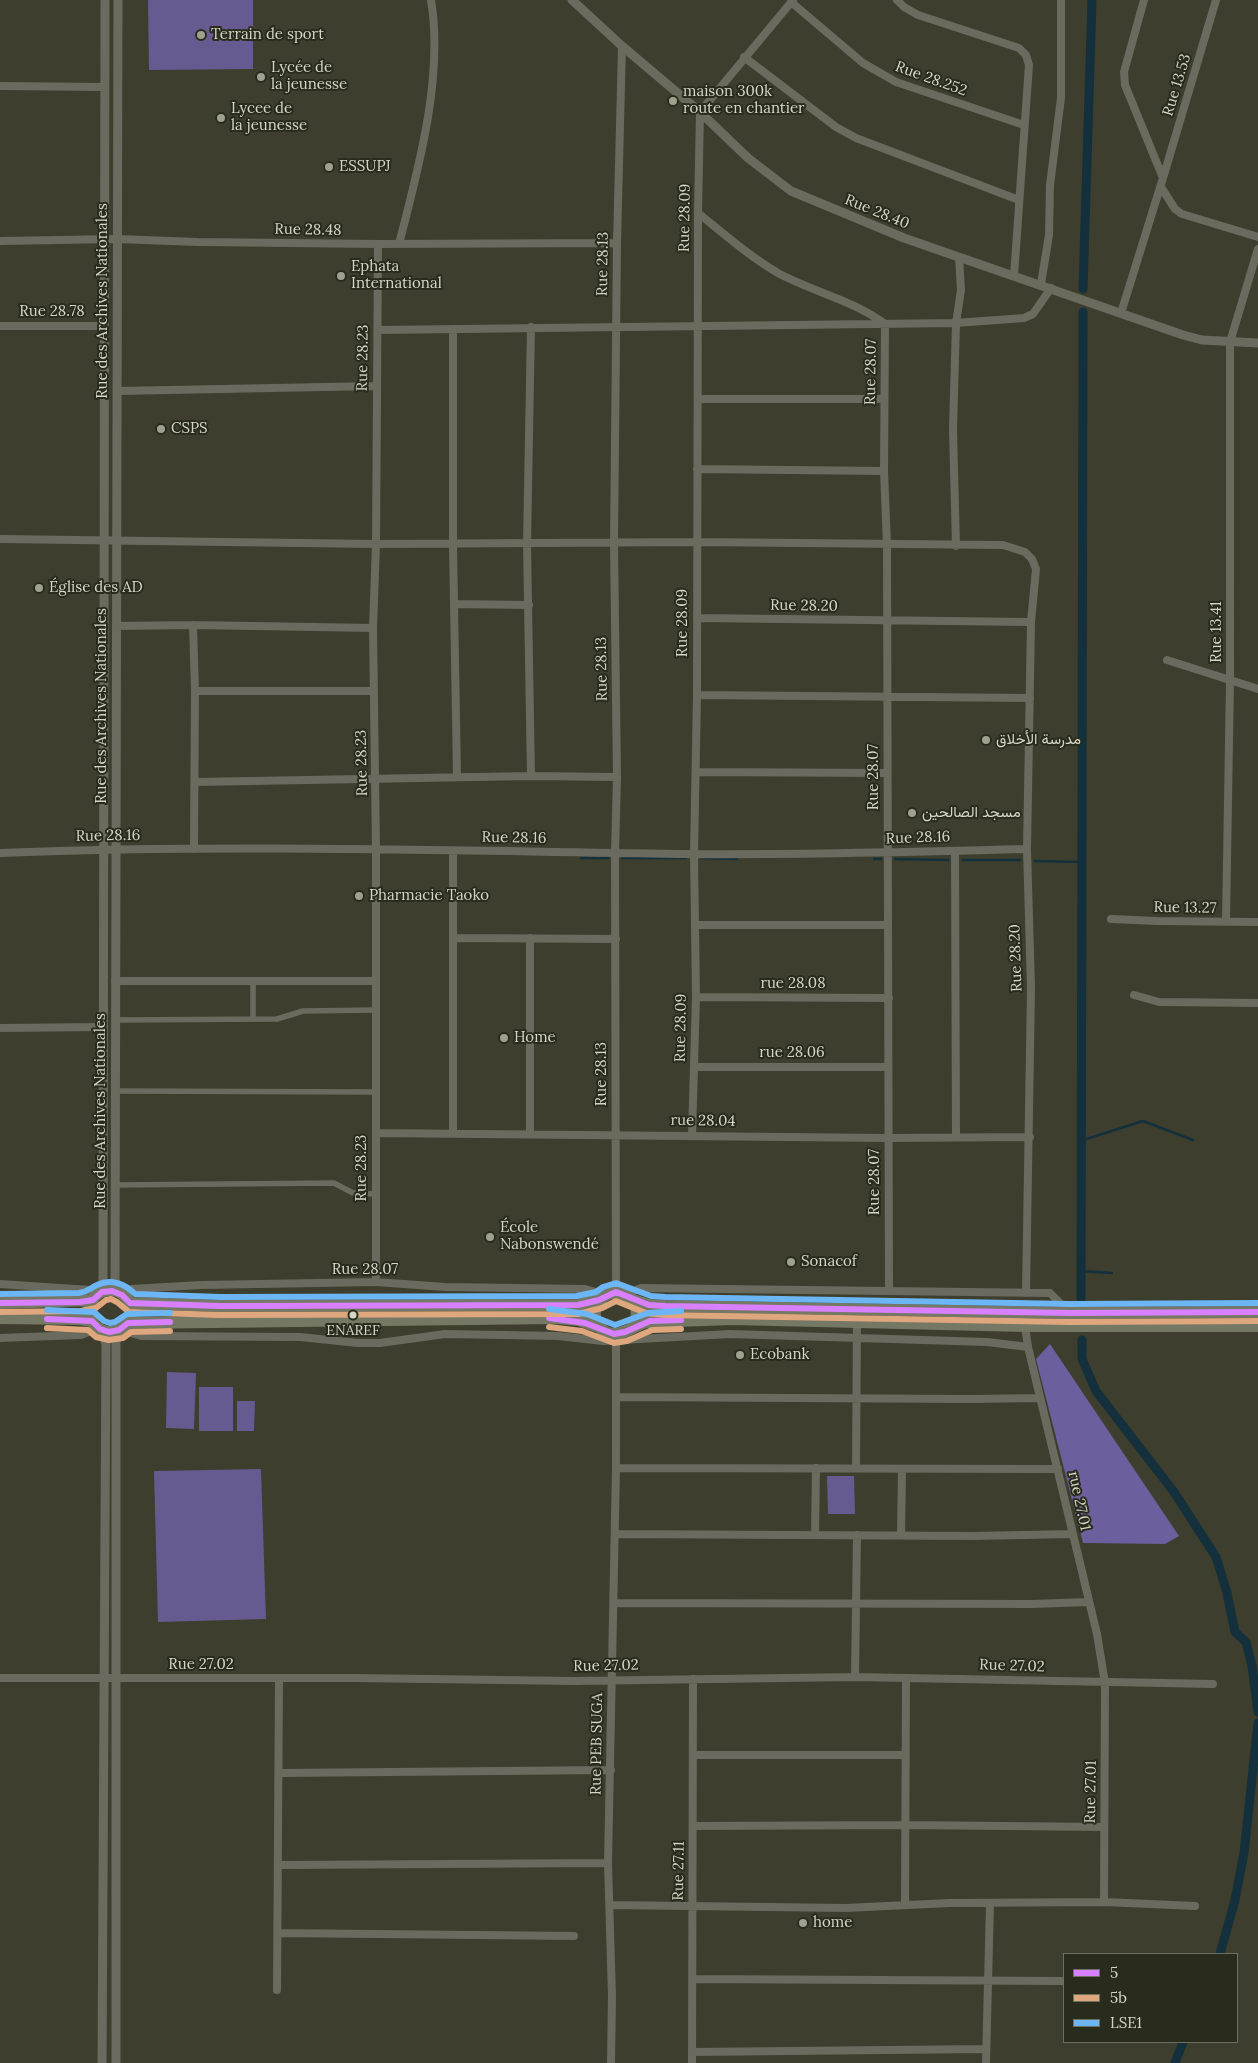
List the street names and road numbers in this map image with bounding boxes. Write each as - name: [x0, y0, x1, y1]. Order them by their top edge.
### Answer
- street label: Rue 13.53: [1159, 52, 1195, 118]
- street label: Rue 28.252: [893, 58, 969, 100]
- street label: Rue 28.09: [675, 184, 695, 252]
- street label: Rue 28.40: [842, 191, 912, 233]
- street label: Rue des Archives Nationales: [94, 203, 112, 399]
- street label: Rue 28.48: [274, 220, 342, 240]
- street label: Rue 28.13: [593, 232, 613, 296]
- street label: Rue 28.78: [19, 303, 85, 321]
- street label: Rue 28.23: [353, 324, 373, 392]
- street label: Rue 28.07: [861, 339, 881, 405]
- street label: Rue 28.09: [674, 589, 692, 657]
- street label: Rue 28.20: [770, 596, 838, 616]
- street label: Rue 13.41: [1208, 601, 1226, 663]
- street label: Rue des Archives Nationales: [93, 608, 111, 804]
- street label: Rue 28.13: [592, 637, 612, 701]
- street label: Rue 28.23: [352, 729, 372, 797]
- street label: Rue 28.07: [865, 744, 883, 810]
- street label: Rue 28.16: [75, 826, 141, 846]
- street label: Rue 28.16: [481, 828, 547, 848]
- street label: Rue 28.16: [885, 828, 951, 848]
- street label: Rue 13.27: [1153, 898, 1217, 918]
- street label: Rue 28.20: [1006, 924, 1026, 992]
- street label: rue 28.08: [760, 975, 826, 993]
- street label: Rue 28.09: [671, 994, 691, 1062]
- street label: Rue des Archives Nationales: [92, 1013, 110, 1209]
- street label: Rue 28.13: [593, 1042, 611, 1106]
- street label: rue 28.06: [759, 1044, 825, 1062]
- street label: rue 28.04: [670, 1111, 736, 1131]
- street label: Rue 28.23: [353, 1135, 371, 1201]
- street label: Rue 28.07: [866, 1149, 884, 1215]
- street label: Rue 28.07: [332, 1261, 398, 1279]
- street label: rue 27.01: [1064, 1470, 1094, 1532]
- street label: Rue 27.02: [168, 1656, 234, 1674]
- street label: Rue 27.02: [573, 1656, 639, 1676]
- street label: Rue 27.02: [979, 1656, 1045, 1676]
- street label: Rue PEB SUGA: [587, 1693, 607, 1795]
- street label: Rue 27.01: [1081, 1760, 1101, 1824]
- street label: Rue 27.11: [669, 1841, 689, 1901]

